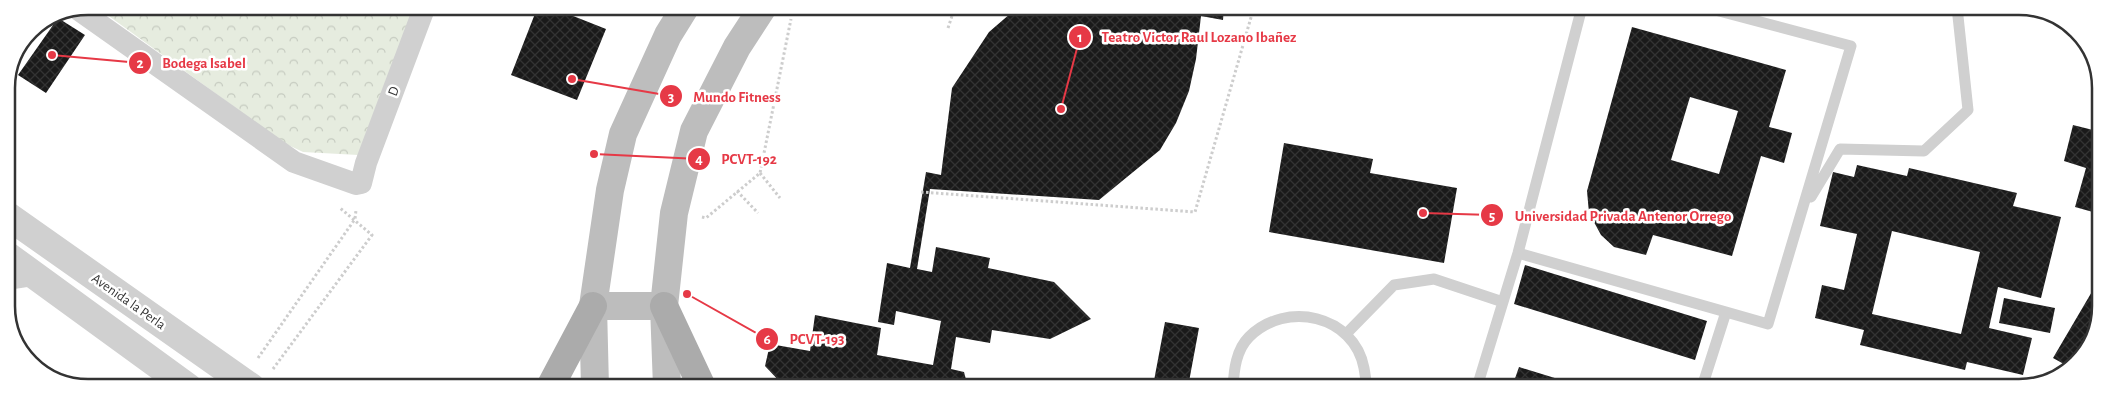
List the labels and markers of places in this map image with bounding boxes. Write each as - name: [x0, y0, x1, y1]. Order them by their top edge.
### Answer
- callout: Teatro Victor Raul Lozano Ibañez: [1067, 22, 1307, 52]
- callout: Bodega Isabel: [127, 48, 256, 78]
- callout: Mundo Fitness: [659, 81, 791, 111]
- callout: PCVT-192: [686, 144, 787, 174]
- callout: Universidad Privada Antenor Orrego: [1480, 200, 1741, 230]
- callout: PCVT-193: [755, 324, 855, 354]

